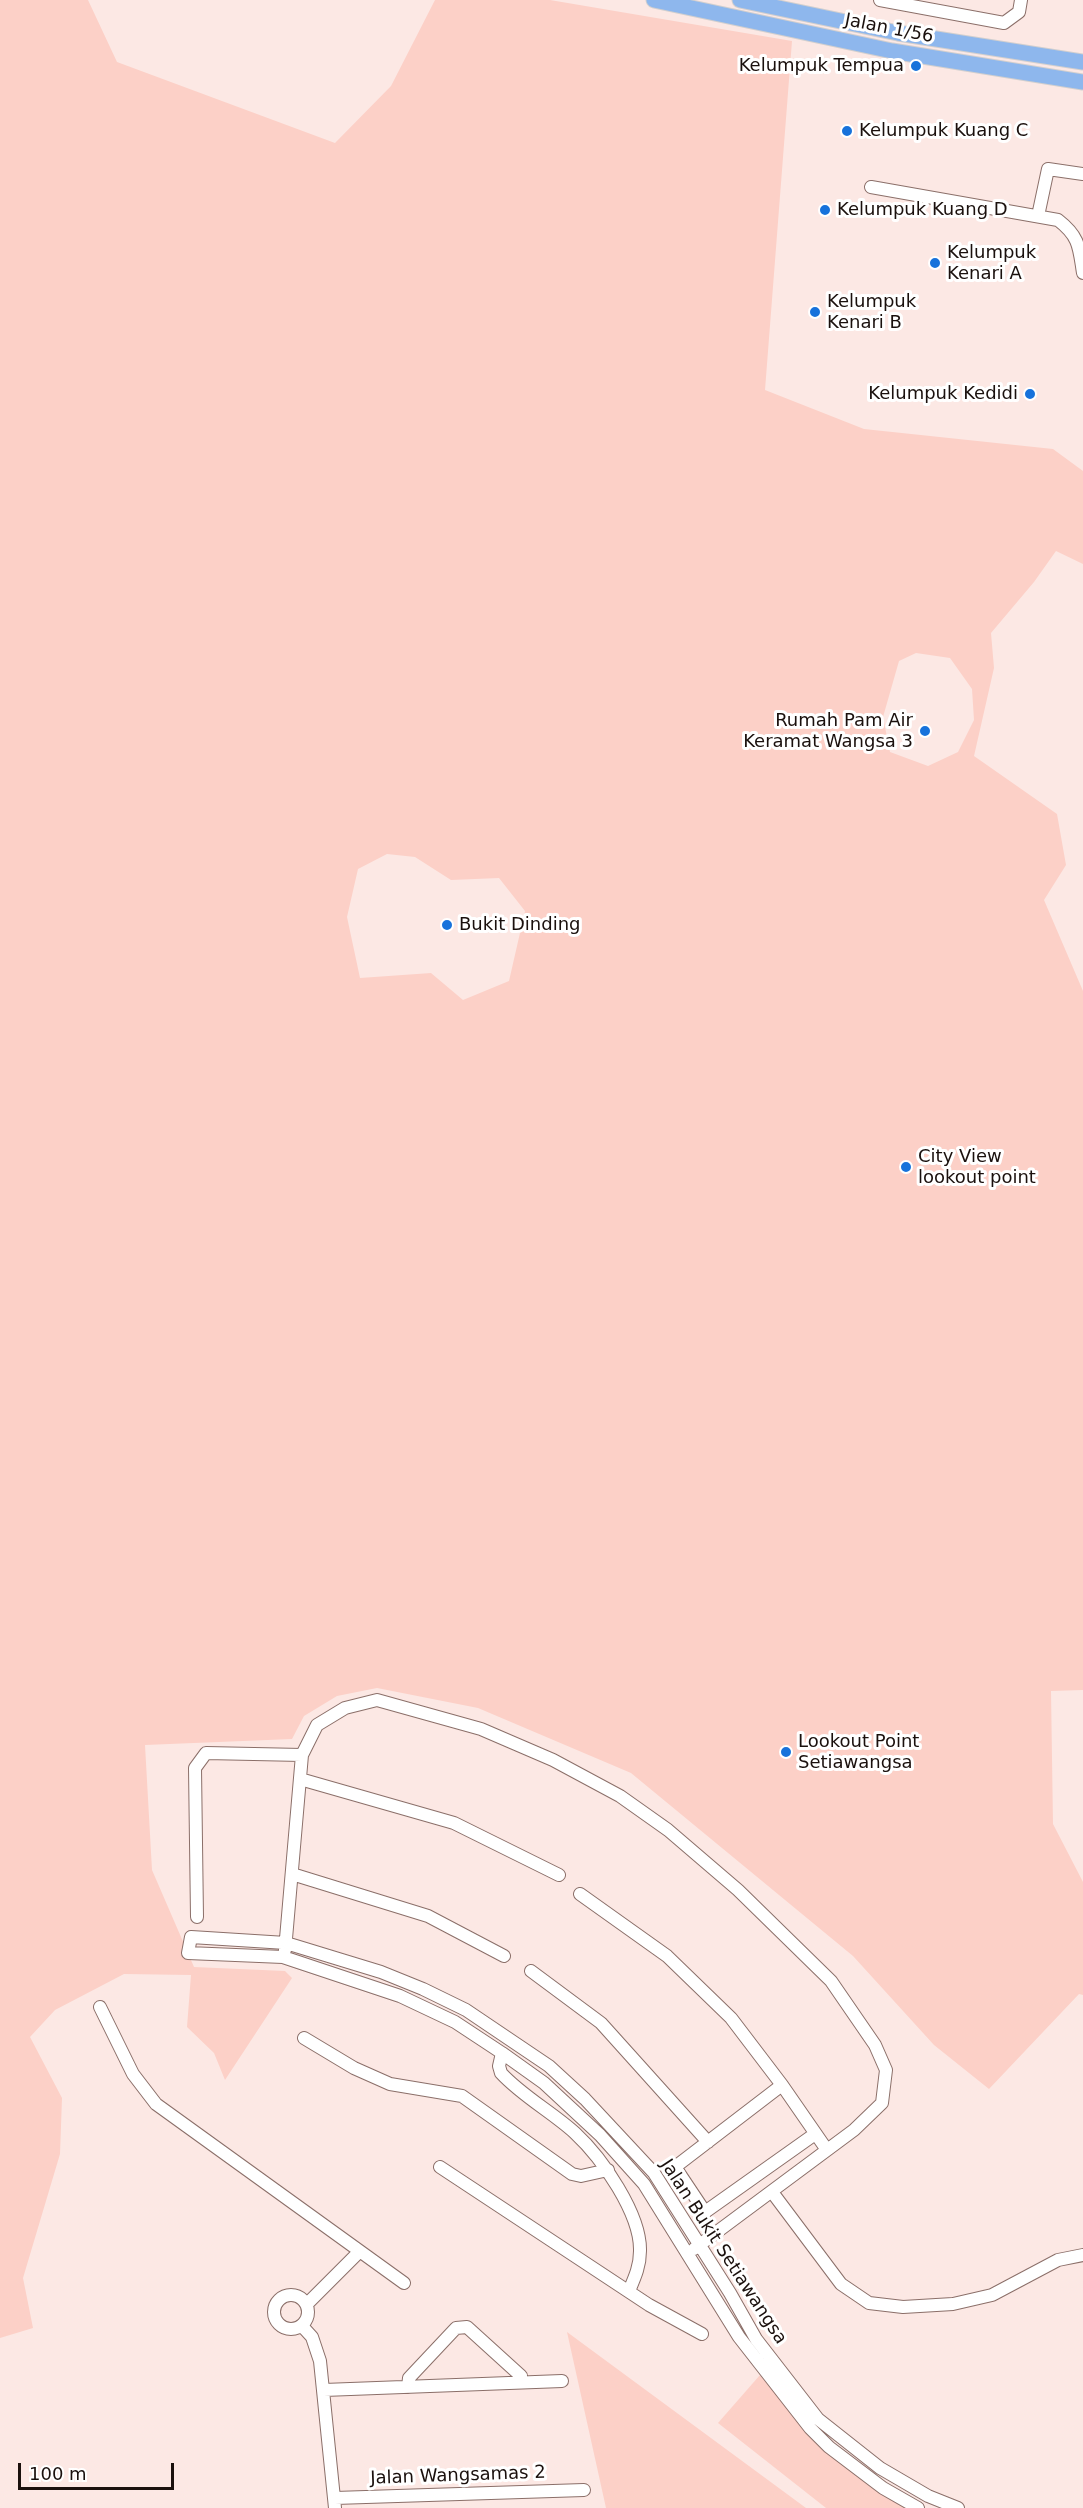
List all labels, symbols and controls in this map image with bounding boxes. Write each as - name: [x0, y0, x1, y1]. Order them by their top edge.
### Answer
- street label: Jalan 1/56: [843, 10, 935, 48]
- place label: Kelumpuk Tempua: [739, 55, 904, 77]
- marker: Kelumpuk Tempua: [909, 59, 923, 73]
- place label: Kelumpuk Kuang C: [859, 120, 1028, 142]
- marker: Kelumpuk Kuang C: [840, 124, 854, 138]
- place label: Kelumpuk Kuang D: [837, 199, 1008, 221]
- marker: Kelumpuk Kuang D: [818, 203, 832, 217]
- place label: Kelumpuk Kenari A: [947, 242, 1036, 284]
- marker: Kelumpuk Kenari A: [928, 256, 942, 270]
- place label: Kelumpuk Kenari B: [827, 291, 916, 334]
- marker: Kelumpuk Kenari B: [808, 305, 822, 319]
- place label: Kelumpuk Kedidi: [868, 383, 1018, 405]
- marker: Kelumpuk Kedidi: [1023, 387, 1037, 401]
- place label: Rumah Pam Air Keramat Wangsa 3: [743, 710, 913, 752]
- marker: Rumah Pam Air Keramat Wangsa 3: [918, 724, 932, 738]
- place label: Bukit Dinding: [459, 914, 580, 936]
- marker: Bukit Dinding: [440, 918, 454, 932]
- place label: City View lookout point: [918, 1146, 1036, 1188]
- marker: City View lookout point: [899, 1160, 913, 1174]
- place label: Lookout Point Setiawangsa: [798, 1731, 919, 1774]
- marker: Lookout Point Setiawangsa: [779, 1745, 793, 1759]
- street label: Jalan Bukit Setiawangsa: [655, 2156, 791, 2348]
- scale bar: [21, 2451, 177, 2489]
- street label: Jalan Wangsamas 2: [370, 2462, 546, 2490]
- text: 100 m: [29, 2463, 87, 2484]

